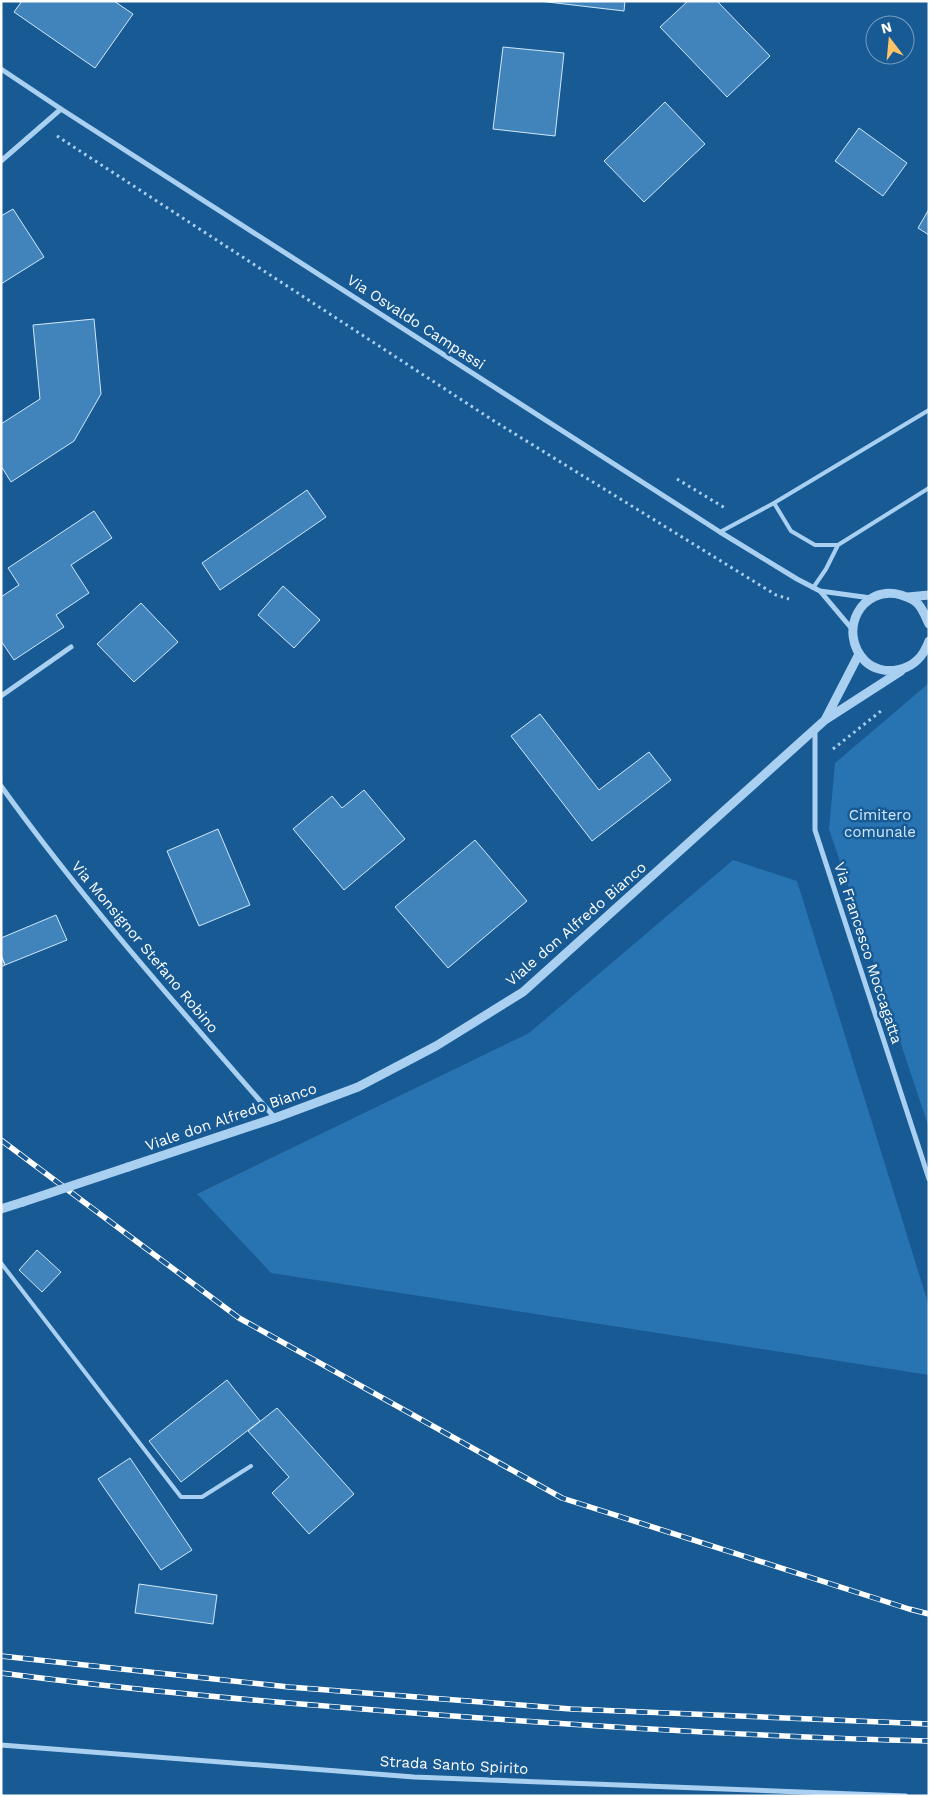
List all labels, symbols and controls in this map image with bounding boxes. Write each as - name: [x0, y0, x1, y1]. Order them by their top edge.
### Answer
- north arrow: [865, 15, 915, 65]
- text: N: [879, 18, 894, 37]
- street label: Via Osvaldo Campassi: [344, 271, 488, 373]
- park label: Cimitero comunale: [844, 806, 916, 841]
- street label: Via Monsignor Stefano Robino: [68, 857, 222, 1037]
- street label: Viale don Alfredo Bianco: [502, 858, 650, 990]
- street label: Via Francesco Moccagatta: [830, 860, 906, 1047]
- street label: Viale don Alfredo Bianco: [143, 1079, 319, 1155]
- street label: Strada Santo Spirito: [379, 1752, 529, 1778]

